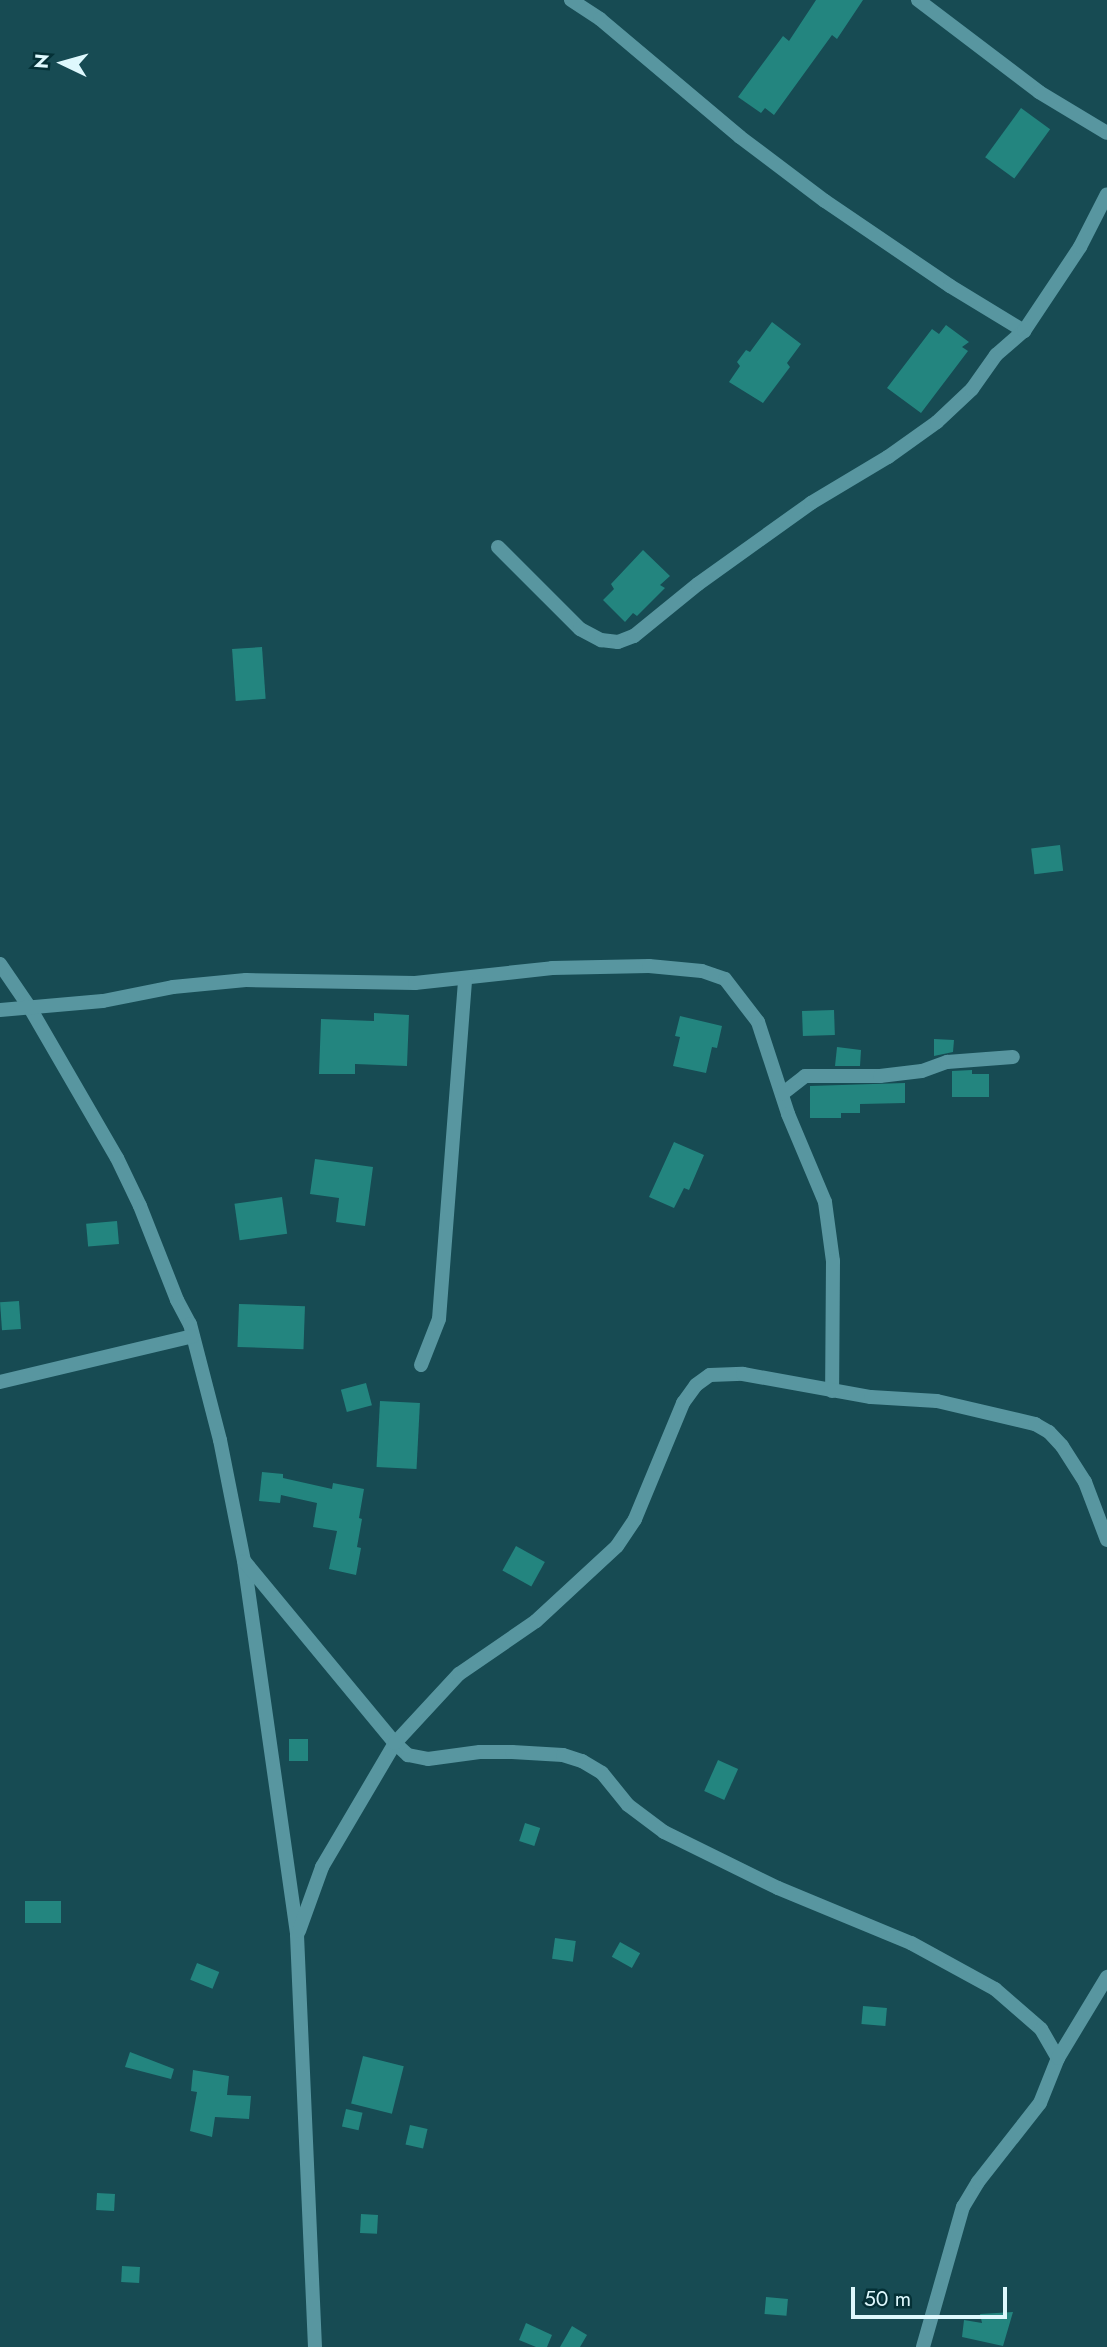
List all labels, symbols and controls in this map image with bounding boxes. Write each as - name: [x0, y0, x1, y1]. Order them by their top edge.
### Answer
- north arrow: [28, 28, 98, 98]
- text: N: [27, 52, 56, 70]
- scale bar: [855, 2274, 1011, 2318]
- text: 50 m: [864, 2284, 911, 2314]

